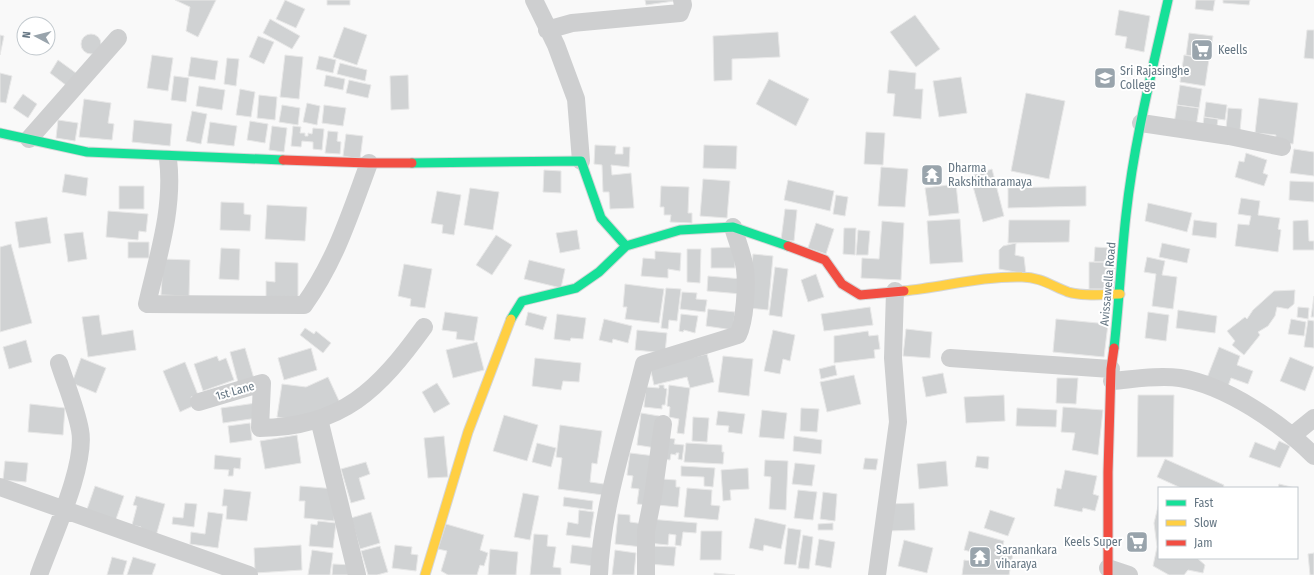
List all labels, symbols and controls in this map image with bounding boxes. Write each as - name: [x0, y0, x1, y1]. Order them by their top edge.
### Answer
- north arrow: [16, 16, 56, 56]
- text: N: [20, 31, 33, 39]
- supermarket icon: Keells: [1189, 37, 1215, 63]
- place label: Keells: [1218, 43, 1248, 57]
- place label: Sri Rajasinghe College: [1120, 64, 1189, 92]
- school or university icon: Sri Rajasinghe College: [1092, 65, 1118, 91]
- place label: Dharma Rakshitharamaya: [948, 161, 1032, 189]
- temple icon: Dharma Rakshitharamaya: [919, 162, 945, 188]
- street label: Avissawella Road: [1097, 241, 1119, 327]
- street label: 1st Lane: [214, 379, 256, 403]
- legend: [1158, 487, 1298, 559]
- text: Fast: [1194, 496, 1213, 510]
- text: Slow: [1194, 516, 1217, 530]
- supermarket icon: Keels Super: [1124, 529, 1150, 555]
- place label: Keels Super: [1064, 535, 1123, 549]
- text: Jam: [1194, 536, 1212, 550]
- place label: Saranankara viharaya: [996, 543, 1057, 571]
- temple icon: Saranankara viharaya: [967, 544, 993, 570]

